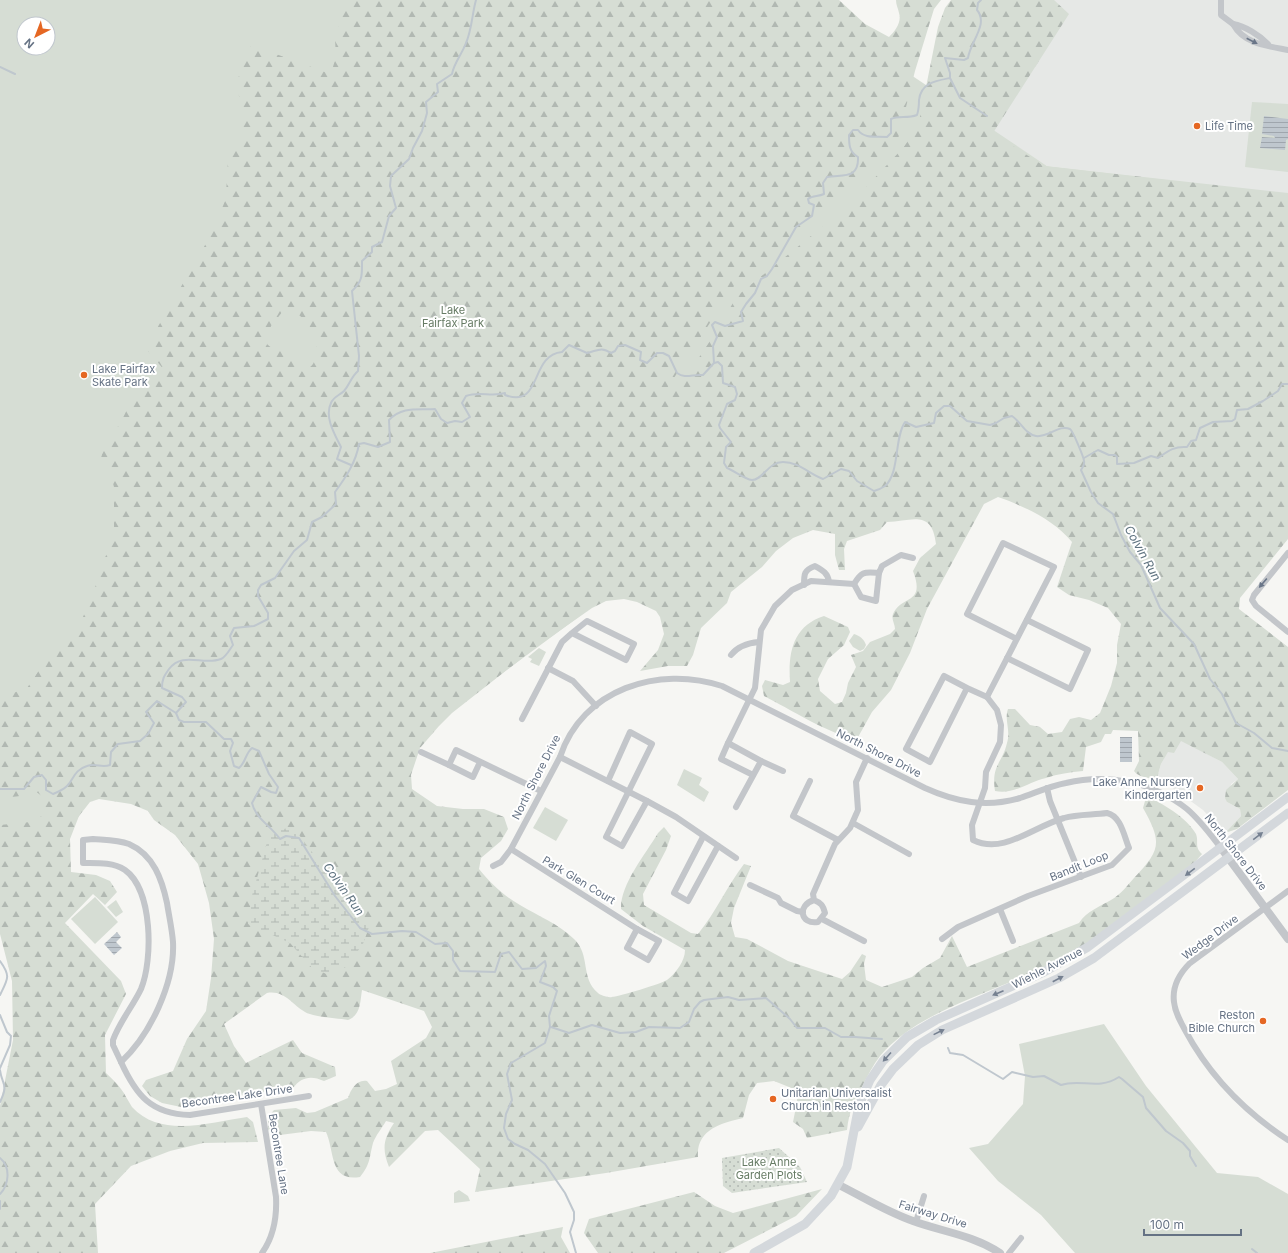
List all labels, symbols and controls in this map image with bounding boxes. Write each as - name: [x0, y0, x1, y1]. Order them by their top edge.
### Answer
- north arrow: [16, 16, 56, 56]
- text: N: [22, 35, 37, 51]
- one-way arrow: [1246, 38, 1257, 44]
- place label: Life Time: [1205, 119, 1253, 133]
- marker: Life Time: [1192, 121, 1202, 131]
- park label: Lake Fairfax Park: [422, 303, 484, 330]
- place label: Lake Fairfax Skate Park: [92, 362, 155, 389]
- marker: Lake Fairfax Skate Park: [79, 370, 89, 380]
- water label: Colvin Run: [1122, 523, 1164, 583]
- one-way arrow: [1259, 578, 1268, 588]
- street label: North Shore Drive: [834, 726, 924, 780]
- street label: North Shore Drive: [509, 732, 563, 822]
- place label: Lake Anne Nursery Kindergarten: [1093, 775, 1192, 802]
- marker: Lake Anne Nursery Kindergarten: [1195, 783, 1205, 793]
- street label: North Shore Drive: [1202, 811, 1270, 893]
- one-way arrow: [1253, 831, 1264, 840]
- street label: Bandit Loop: [1048, 848, 1111, 884]
- street label: Park Glen Court: [540, 853, 618, 907]
- water label: Colvin Run: [320, 860, 368, 918]
- one-way arrow: [1185, 867, 1195, 875]
- street label: Wedge Drive: [1179, 911, 1241, 963]
- street label: Wiehle Avenue: [1009, 944, 1085, 992]
- one-way arrow: [1052, 976, 1064, 982]
- one-way arrow: [992, 989, 1004, 996]
- place label: Reston Bible Church: [1188, 1008, 1255, 1035]
- marker: Reston Bible Church: [1258, 1016, 1268, 1026]
- one-way arrow: [933, 1029, 945, 1035]
- one-way arrow: [882, 1052, 891, 1062]
- street label: Becontree Lake Drive: [181, 1081, 293, 1111]
- place label: Unitarian Universalist Church in Reston: [781, 1086, 892, 1113]
- marker: Unitarian Universalist Church in Reston: [768, 1094, 778, 1104]
- street label: Becontree Lane: [266, 1113, 292, 1195]
- park label: Lake Anne Garden Plots: [736, 1155, 803, 1182]
- street label: Fairway Drive: [897, 1197, 969, 1231]
- scale bar: [1144, 1211, 1241, 1237]
- text: 100 m: [1150, 1217, 1184, 1232]

